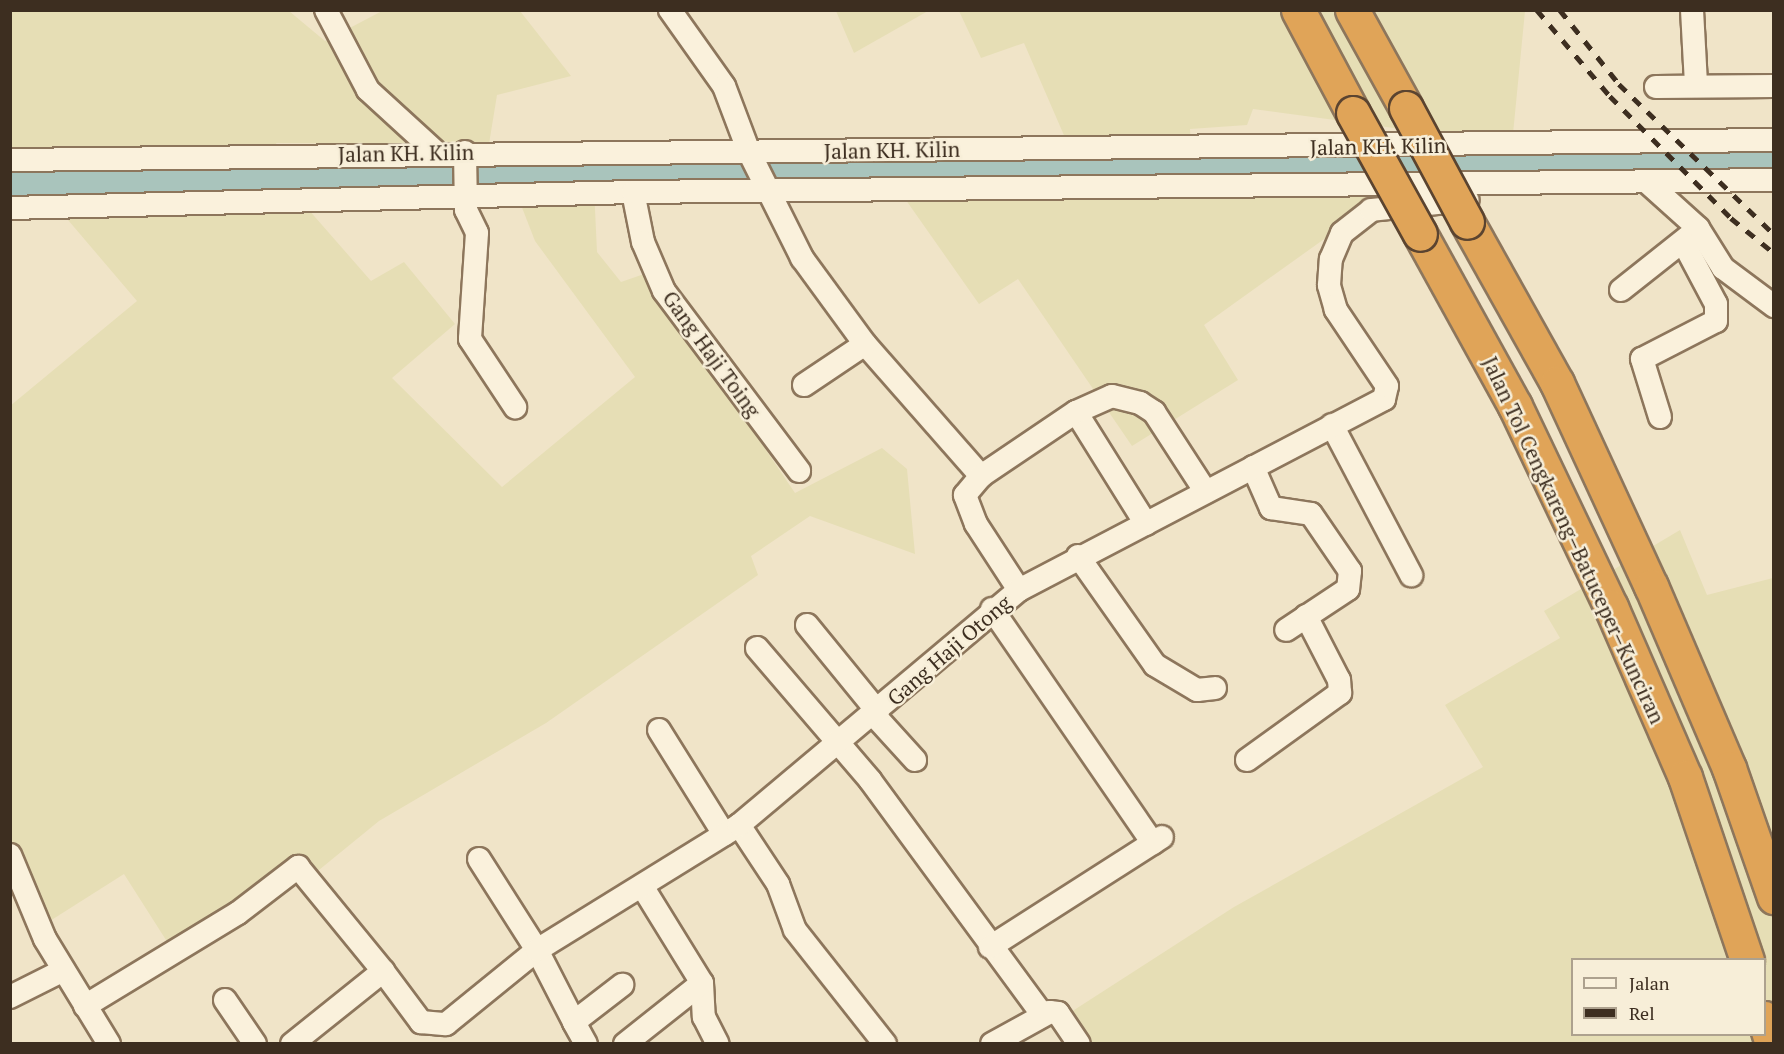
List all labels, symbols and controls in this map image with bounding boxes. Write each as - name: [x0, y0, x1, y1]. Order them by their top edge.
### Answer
- street label: Jalan KH. Kilin: [1309, 132, 1447, 160]
- street label: Jalan KH. Kilin: [823, 136, 961, 164]
- street label: Jalan KH. Kilin: [337, 139, 475, 167]
- street label: Gang Haji Toing: [658, 286, 766, 422]
- street label: Jalan Tol Cengkareng–Batuceper–Kunciran: [1478, 352, 1670, 728]
- street label: Gang Haji Otong: [882, 589, 1016, 711]
- legend: [1571, 958, 1766, 1036]
- text: Jalan: [1629, 971, 1669, 995]
- text: Rel: [1629, 1001, 1655, 1025]

